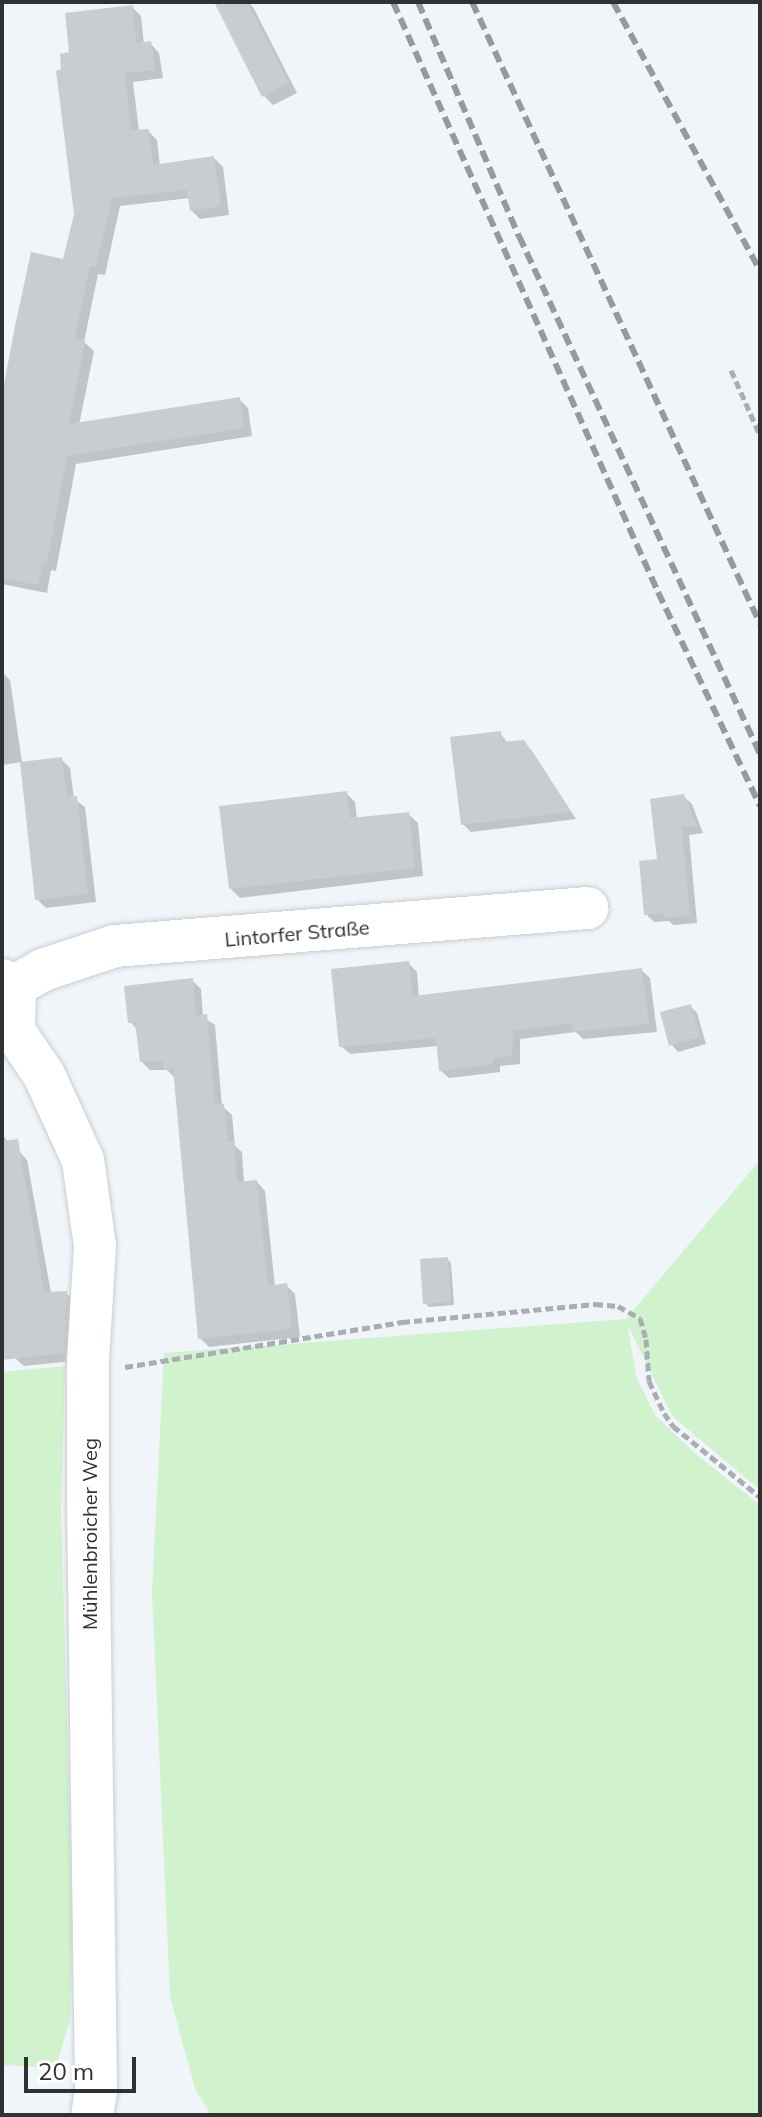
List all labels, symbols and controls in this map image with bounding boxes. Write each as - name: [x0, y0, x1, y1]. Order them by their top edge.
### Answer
- street label: Lintorfer Straße: [223, 915, 371, 951]
- street label: Mühlenbroicher Weg: [77, 1438, 101, 1630]
- scale bar: [28, 2041, 140, 2091]
- text: 20 m: [38, 2056, 94, 2086]

